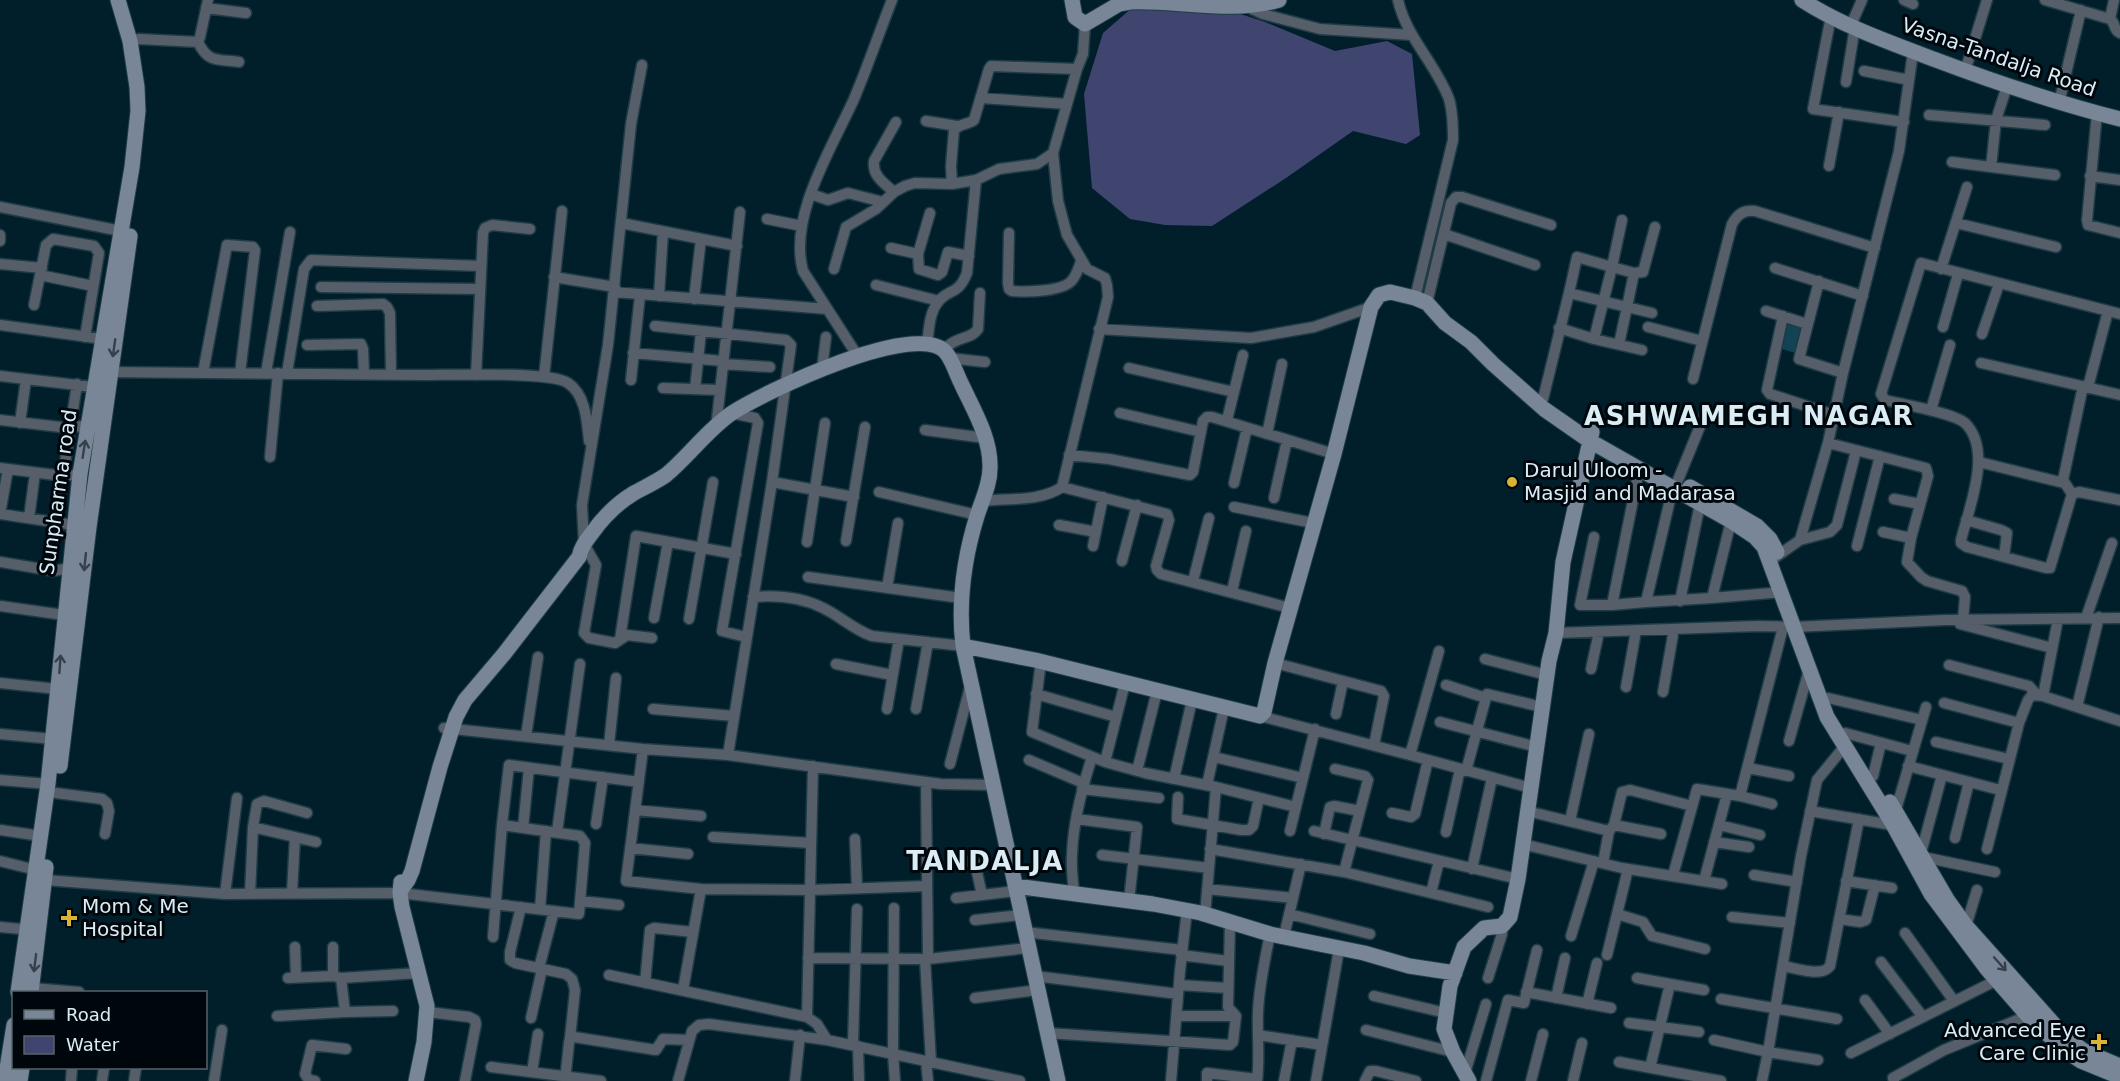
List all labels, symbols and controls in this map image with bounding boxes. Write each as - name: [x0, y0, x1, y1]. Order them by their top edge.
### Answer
- street label: Vasna-Tandalja Road: [1899, 12, 2099, 102]
- one-way arrow: [108, 337, 119, 357]
- district label: ASHWAMEGH NAGAR: [1584, 401, 1914, 431]
- street label: Sunpharma road: [35, 408, 81, 576]
- one-way arrow: [78, 440, 89, 459]
- place label: Darul Uloom - Masjid and Madarasa: [1524, 458, 1736, 505]
- marker: Darul Uloom - Masjid and Madarasa: [1505, 475, 1519, 489]
- one-way arrow: [79, 551, 90, 571]
- one-way arrow: [55, 654, 66, 674]
- district label: TANDALJA: [906, 846, 1064, 876]
- place label: Mom & Me Hospital: [82, 894, 189, 941]
- marker: Mom & Me Hospital: [60, 909, 78, 927]
- one-way arrow: [29, 953, 40, 973]
- one-way arrow: [1993, 956, 2007, 971]
- legend: [12, 991, 207, 1069]
- text: Road: [66, 1004, 111, 1025]
- place label: Advanced Eye Care Clinic: [1944, 1018, 2086, 1065]
- marker: Advanced Eye Care Clinic: [2090, 1033, 2108, 1051]
- text: Water: [66, 1034, 120, 1055]

